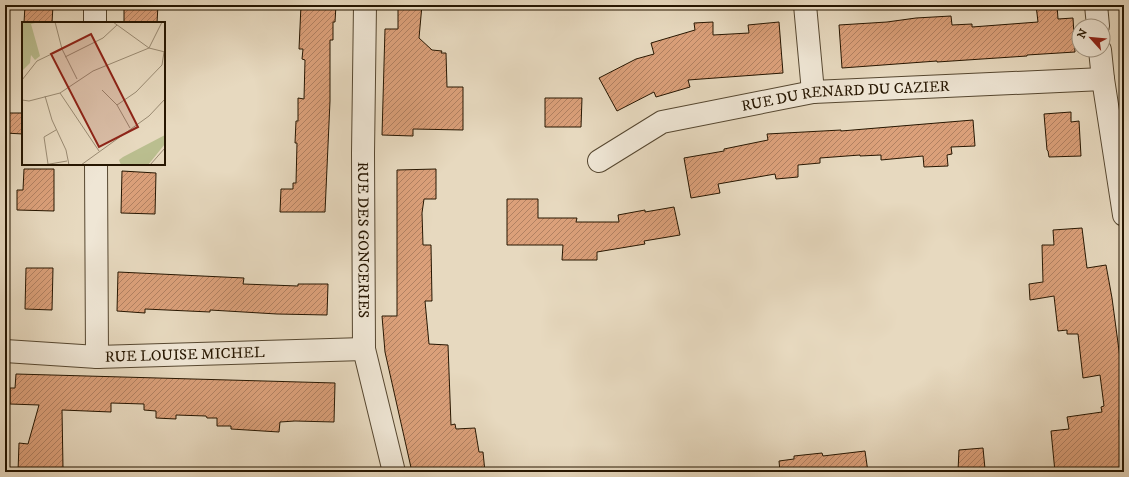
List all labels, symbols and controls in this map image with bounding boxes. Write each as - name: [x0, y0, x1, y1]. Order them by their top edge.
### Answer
- north arrow: [1071, 18, 1111, 58]
- inset map: [22, 22, 165, 165]
- text: N: [1075, 27, 1091, 41]
- street label: RUE DU RENARD DU CAZIER: [740, 76, 950, 116]
- street label: RUE DES GONCERIES: [354, 162, 373, 318]
- street label: RUE LOUISE MICHEL: [105, 342, 265, 366]

